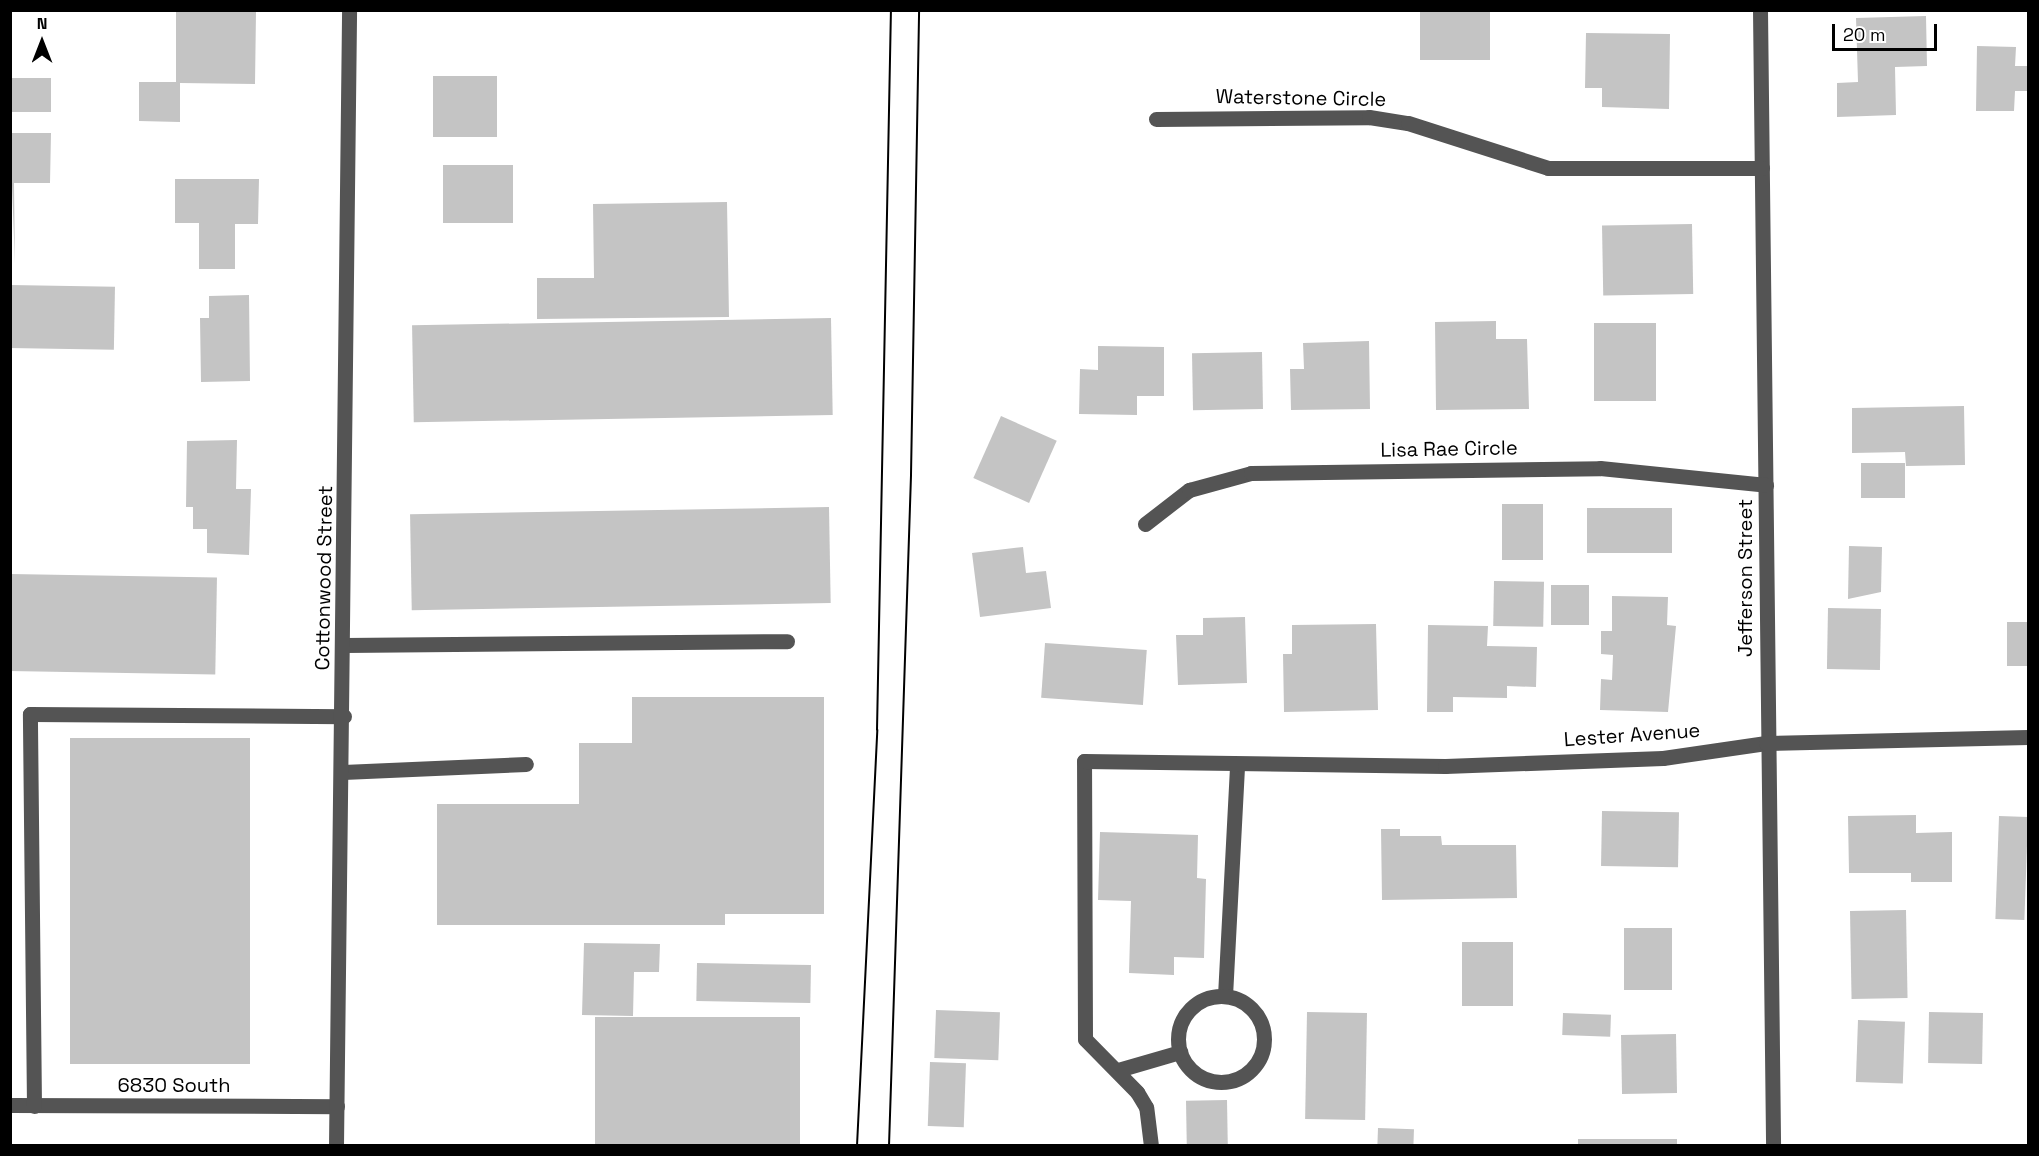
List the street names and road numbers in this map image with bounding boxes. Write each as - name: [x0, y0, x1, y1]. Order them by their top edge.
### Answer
- street label: Waterstone Circle: [1216, 85, 1386, 111]
- street label: Lisa Rae Circle: [1380, 436, 1518, 462]
- street label: Cottonwood Street: [310, 485, 338, 671]
- street label: Jefferson Street: [1733, 499, 1757, 657]
- street label: Lester Avenue: [1563, 718, 1701, 752]
- street label: 6830 South: [117, 1073, 231, 1097]

